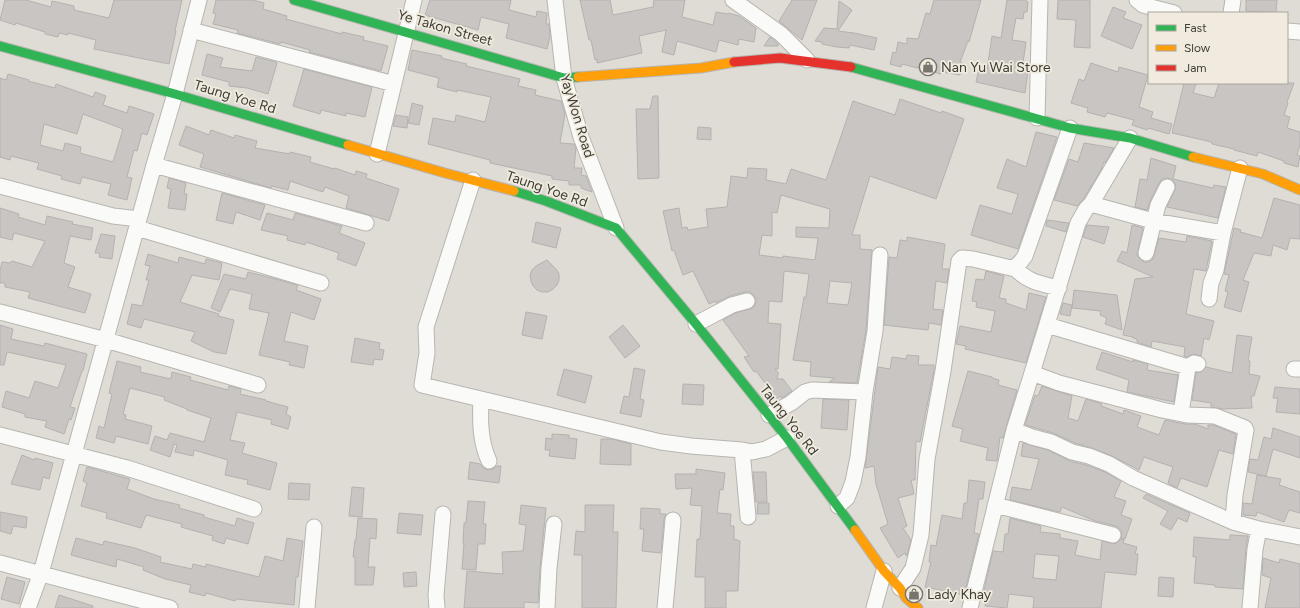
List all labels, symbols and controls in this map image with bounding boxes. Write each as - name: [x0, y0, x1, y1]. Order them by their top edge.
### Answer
- street label: Ye Takon Street: [396, 6, 494, 50]
- legend: [1148, 12, 1288, 84]
- text: Fast: [1184, 21, 1207, 35]
- text: Slow: [1184, 41, 1211, 55]
- shop icon: Nan Yu Wai Store: [918, 57, 938, 77]
- place label: Nan Yu Wai Store: [941, 59, 1051, 76]
- text: Jam: [1184, 61, 1207, 75]
- street label: YayWon Road: [556, 72, 598, 160]
- street label: Taung Yoe Rd: [192, 76, 278, 118]
- street label: Taung Yoe Rd: [504, 167, 590, 211]
- street label: Taung Yoe Rd: [756, 381, 822, 459]
- shop icon: Lady Khay: [904, 584, 924, 604]
- place label: Lady Khay: [927, 586, 992, 603]

